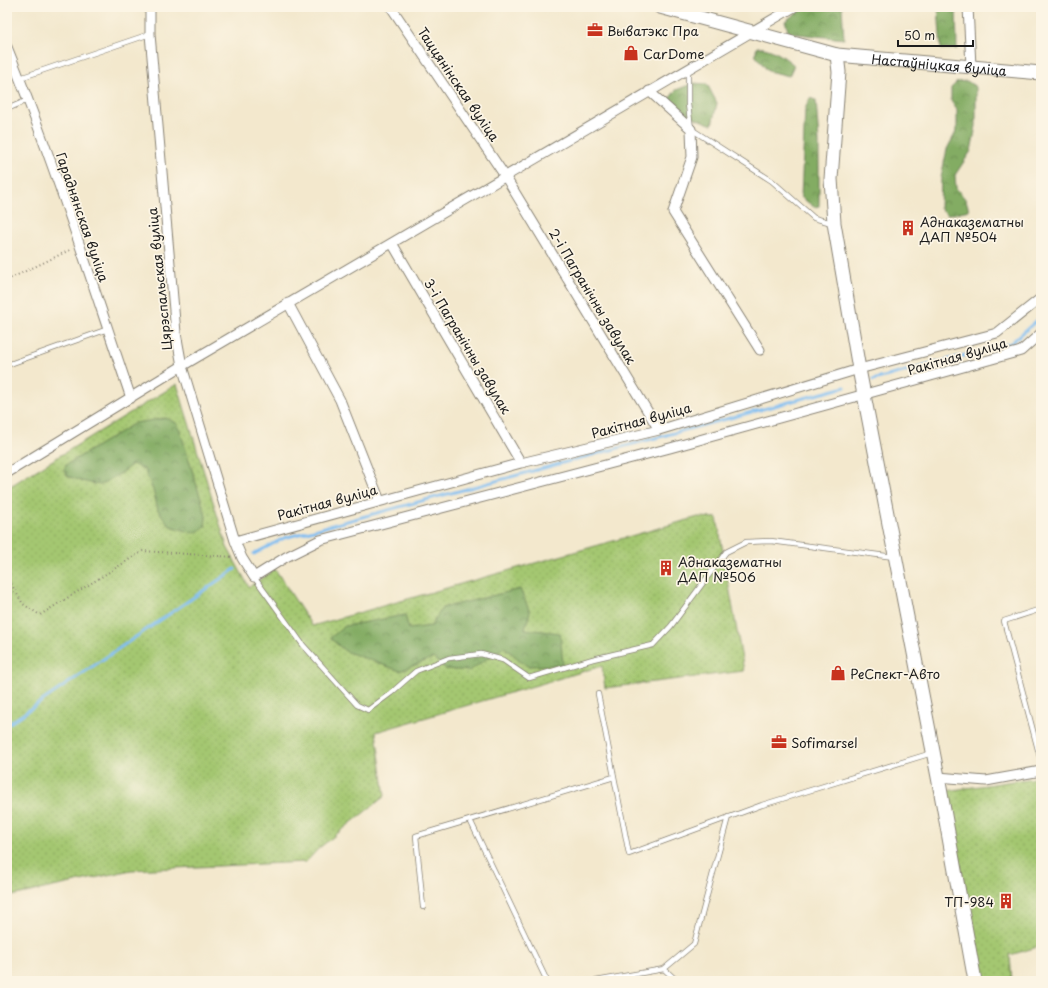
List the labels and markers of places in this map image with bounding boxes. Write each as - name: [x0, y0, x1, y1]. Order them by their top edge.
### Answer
- office icon: Выватэкс Пра: [586, 21, 604, 39]
- place label: Выватэкс Пра: [607, 21, 700, 40]
- shop icon: CarDome: [622, 44, 640, 62]
- place label: CarDome: [643, 44, 704, 63]
- place label: Аднаказематны ДАП №504: [919, 212, 1024, 246]
- building icon: Аднаказематны ДАП №504: [899, 219, 917, 237]
- place label: Аднаказематны ДАП №506: [677, 552, 782, 586]
- building icon: Аднаказематны ДАП №506: [657, 559, 675, 577]
- shop icon: РеСпект-Авто: [829, 664, 847, 682]
- place label: РеСпект-Авто: [850, 664, 940, 683]
- office icon: Sofimarsel: [770, 733, 788, 751]
- place label: Sofimarsel: [791, 733, 858, 752]
- place label: ТП-984: [944, 892, 994, 911]
- building icon: ТП-984: [997, 892, 1015, 910]

